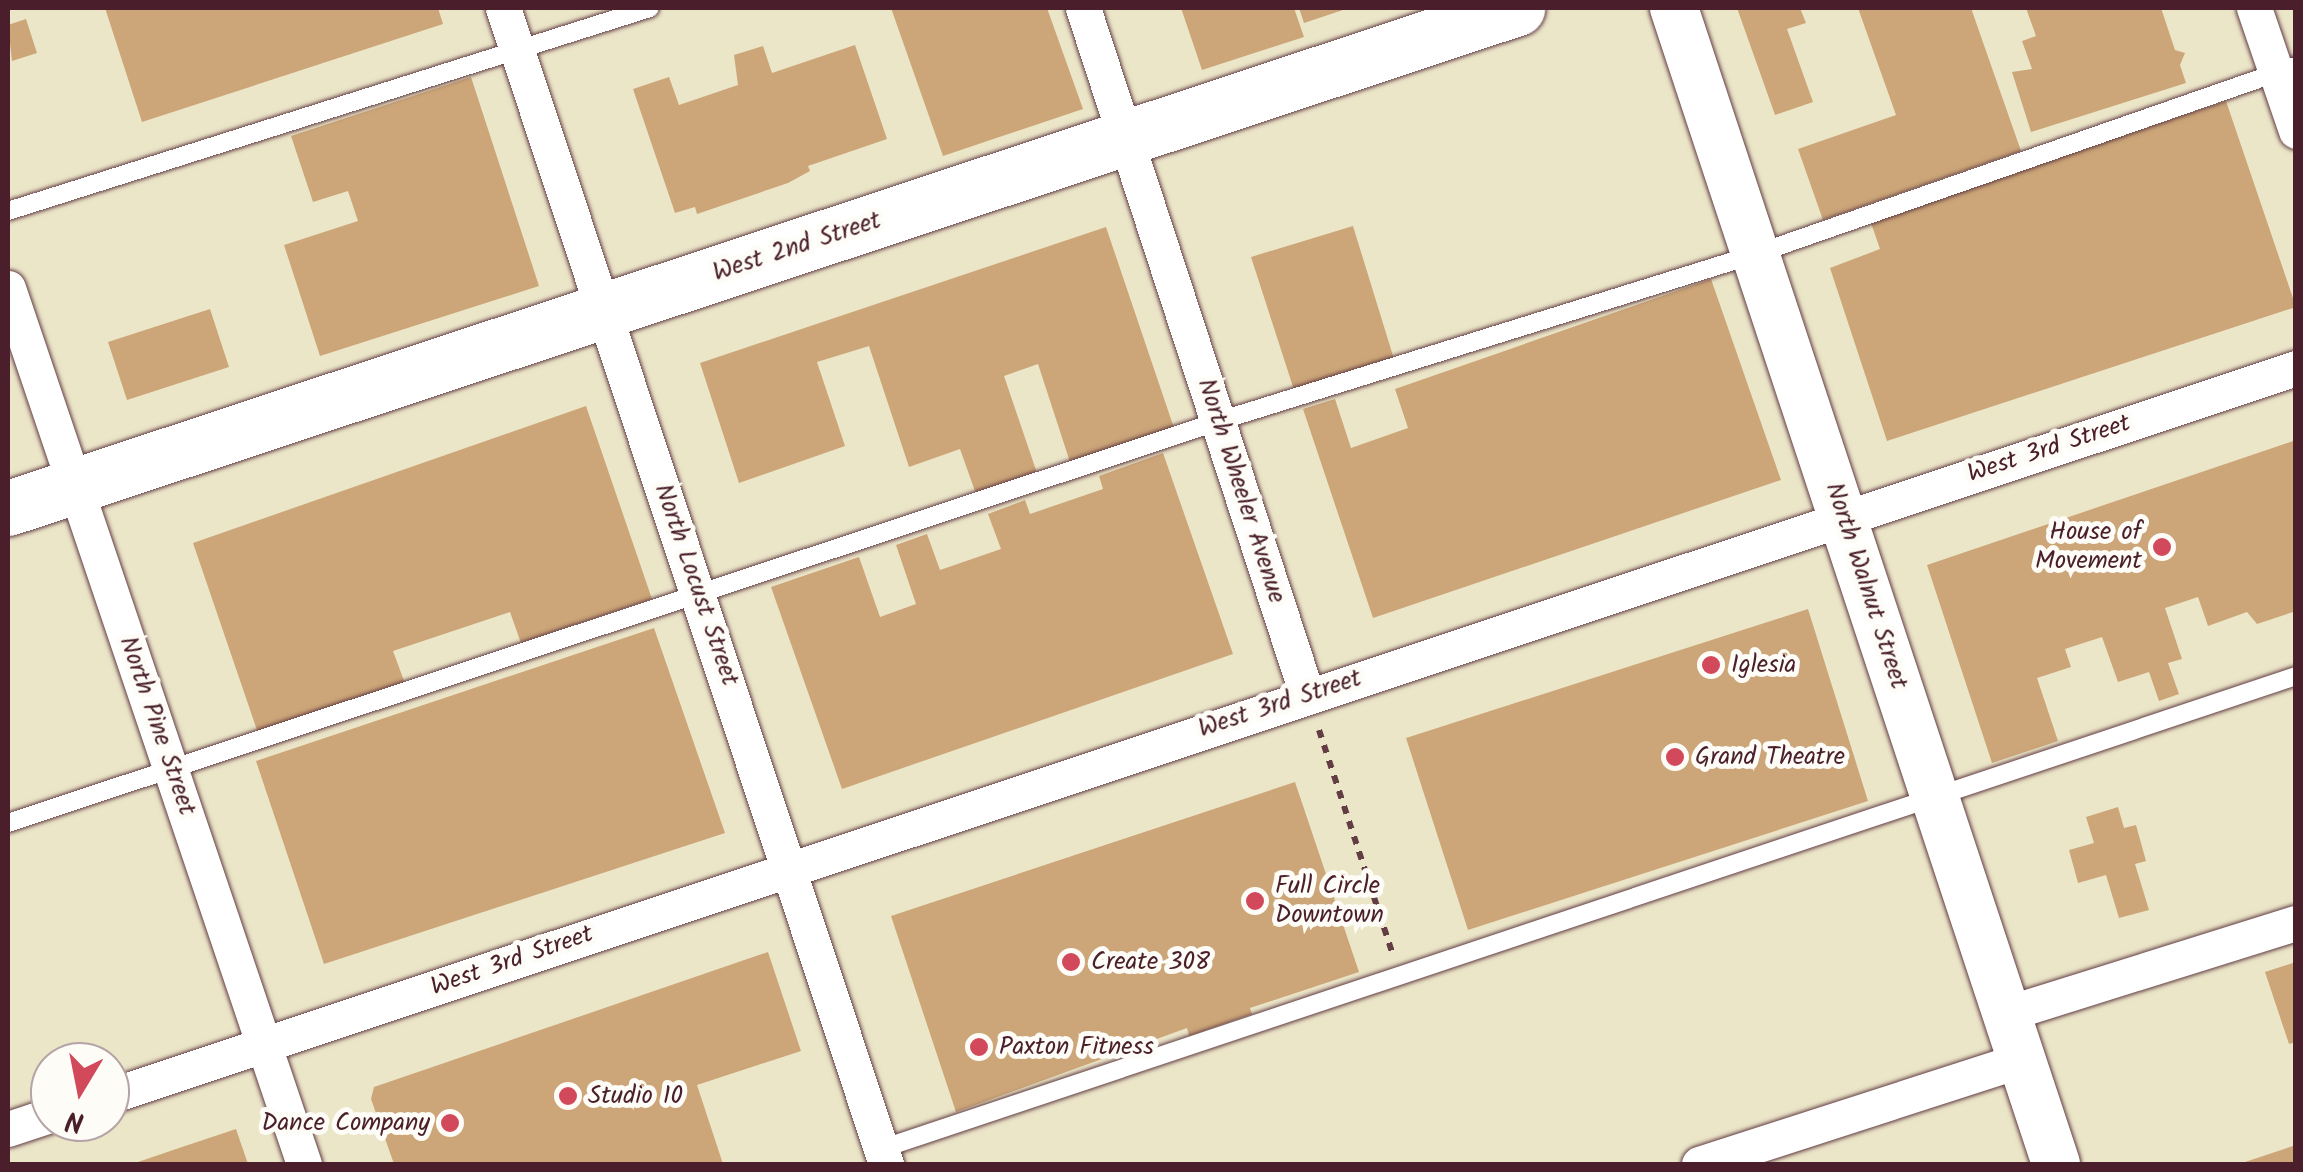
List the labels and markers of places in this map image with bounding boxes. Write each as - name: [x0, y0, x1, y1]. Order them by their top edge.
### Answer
- place label: House of Movement: [2035, 518, 2142, 577]
- marker: House of Movement: [2151, 536, 2173, 558]
- place label: Iglesia: [1731, 650, 1796, 680]
- marker: Iglesia: [1700, 654, 1722, 676]
- place label: Grand Theatre: [1695, 742, 1845, 772]
- marker: Grand Theatre: [1664, 746, 1686, 768]
- place label: Full Circle Downtown: [1275, 872, 1384, 931]
- marker: Full Circle Downtown: [1244, 890, 1266, 912]
- place label: Create 308: [1091, 947, 1210, 977]
- marker: Create 308: [1060, 951, 1082, 973]
- place label: Paxton Fitness: [999, 1032, 1154, 1062]
- marker: Paxton Fitness: [968, 1036, 990, 1058]
- place label: Studio 10: [588, 1081, 683, 1111]
- marker: Studio 10: [557, 1085, 579, 1107]
- place label: Dance Company: [262, 1108, 430, 1138]
- marker: Dance Company: [439, 1112, 461, 1134]

